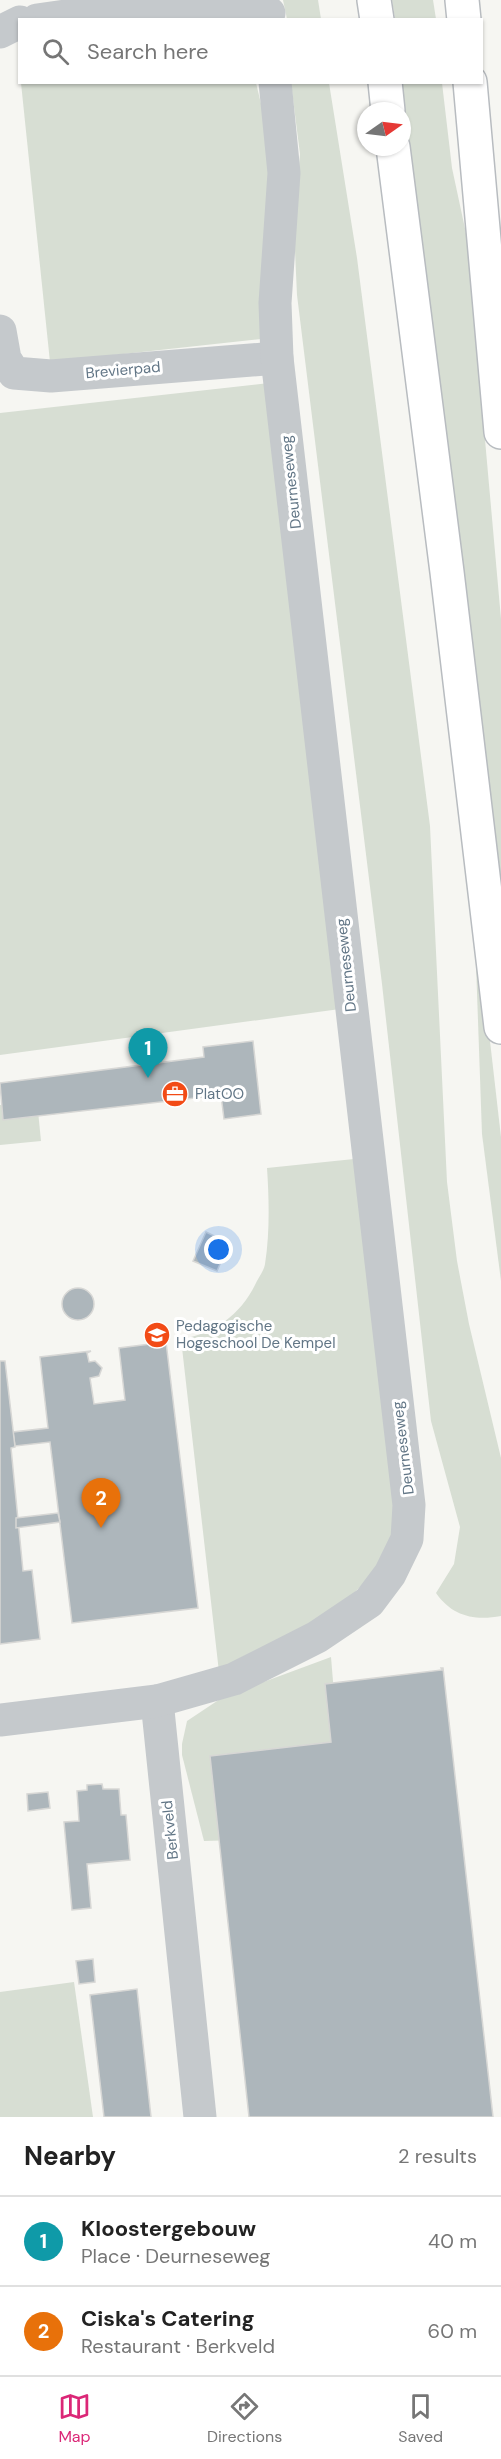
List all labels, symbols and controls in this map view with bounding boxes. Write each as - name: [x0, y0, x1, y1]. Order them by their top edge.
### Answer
- search box: [18, 18, 483, 84]
- icon: search: [39, 35, 72, 68]
- text: Search here: [87, 37, 208, 66]
- north arrow: [357, 102, 411, 156]
- street label: Brevierpad: [85, 357, 161, 383]
- street label: Deurneseweg: [276, 434, 306, 530]
- street label: Deurneseweg: [331, 917, 361, 1013]
- pin: 1: [128, 1028, 168, 1078]
- office icon: PlatOO: [160, 1079, 190, 1109]
- place label: PlatOO: [195, 1084, 244, 1104]
- your location: [204, 1235, 233, 1264]
- place label: Pedagogische Hogeschool De Kempel: [176, 1316, 335, 1353]
- school or university icon: Pedagogische Hogeschool De Kempel: [142, 1320, 172, 1350]
- street label: Deurneseweg: [387, 1400, 419, 1496]
- pin: 2: [82, 1478, 120, 1528]
- street label: Berkveld: [157, 1799, 183, 1861]
- text: Nearby: [24, 2139, 116, 2173]
- text: 2 results: [398, 2143, 477, 2169]
- text: Kloostergebouw: [81, 2214, 256, 2243]
- text: 1: [40, 2228, 47, 2254]
- text: 40 m: [428, 2228, 477, 2254]
- text: Place · Deurneseweg: [81, 2243, 271, 2269]
- text: Ciska's Catering: [81, 2304, 255, 2333]
- text: 2: [38, 2318, 49, 2344]
- text: 60 m: [428, 2318, 477, 2344]
- text: Restaurant · Berkveld: [81, 2333, 275, 2359]
- tab: Map: [58, 2390, 91, 2447]
- tab: Directions: [207, 2390, 282, 2447]
- tab: Saved: [398, 2390, 443, 2447]

